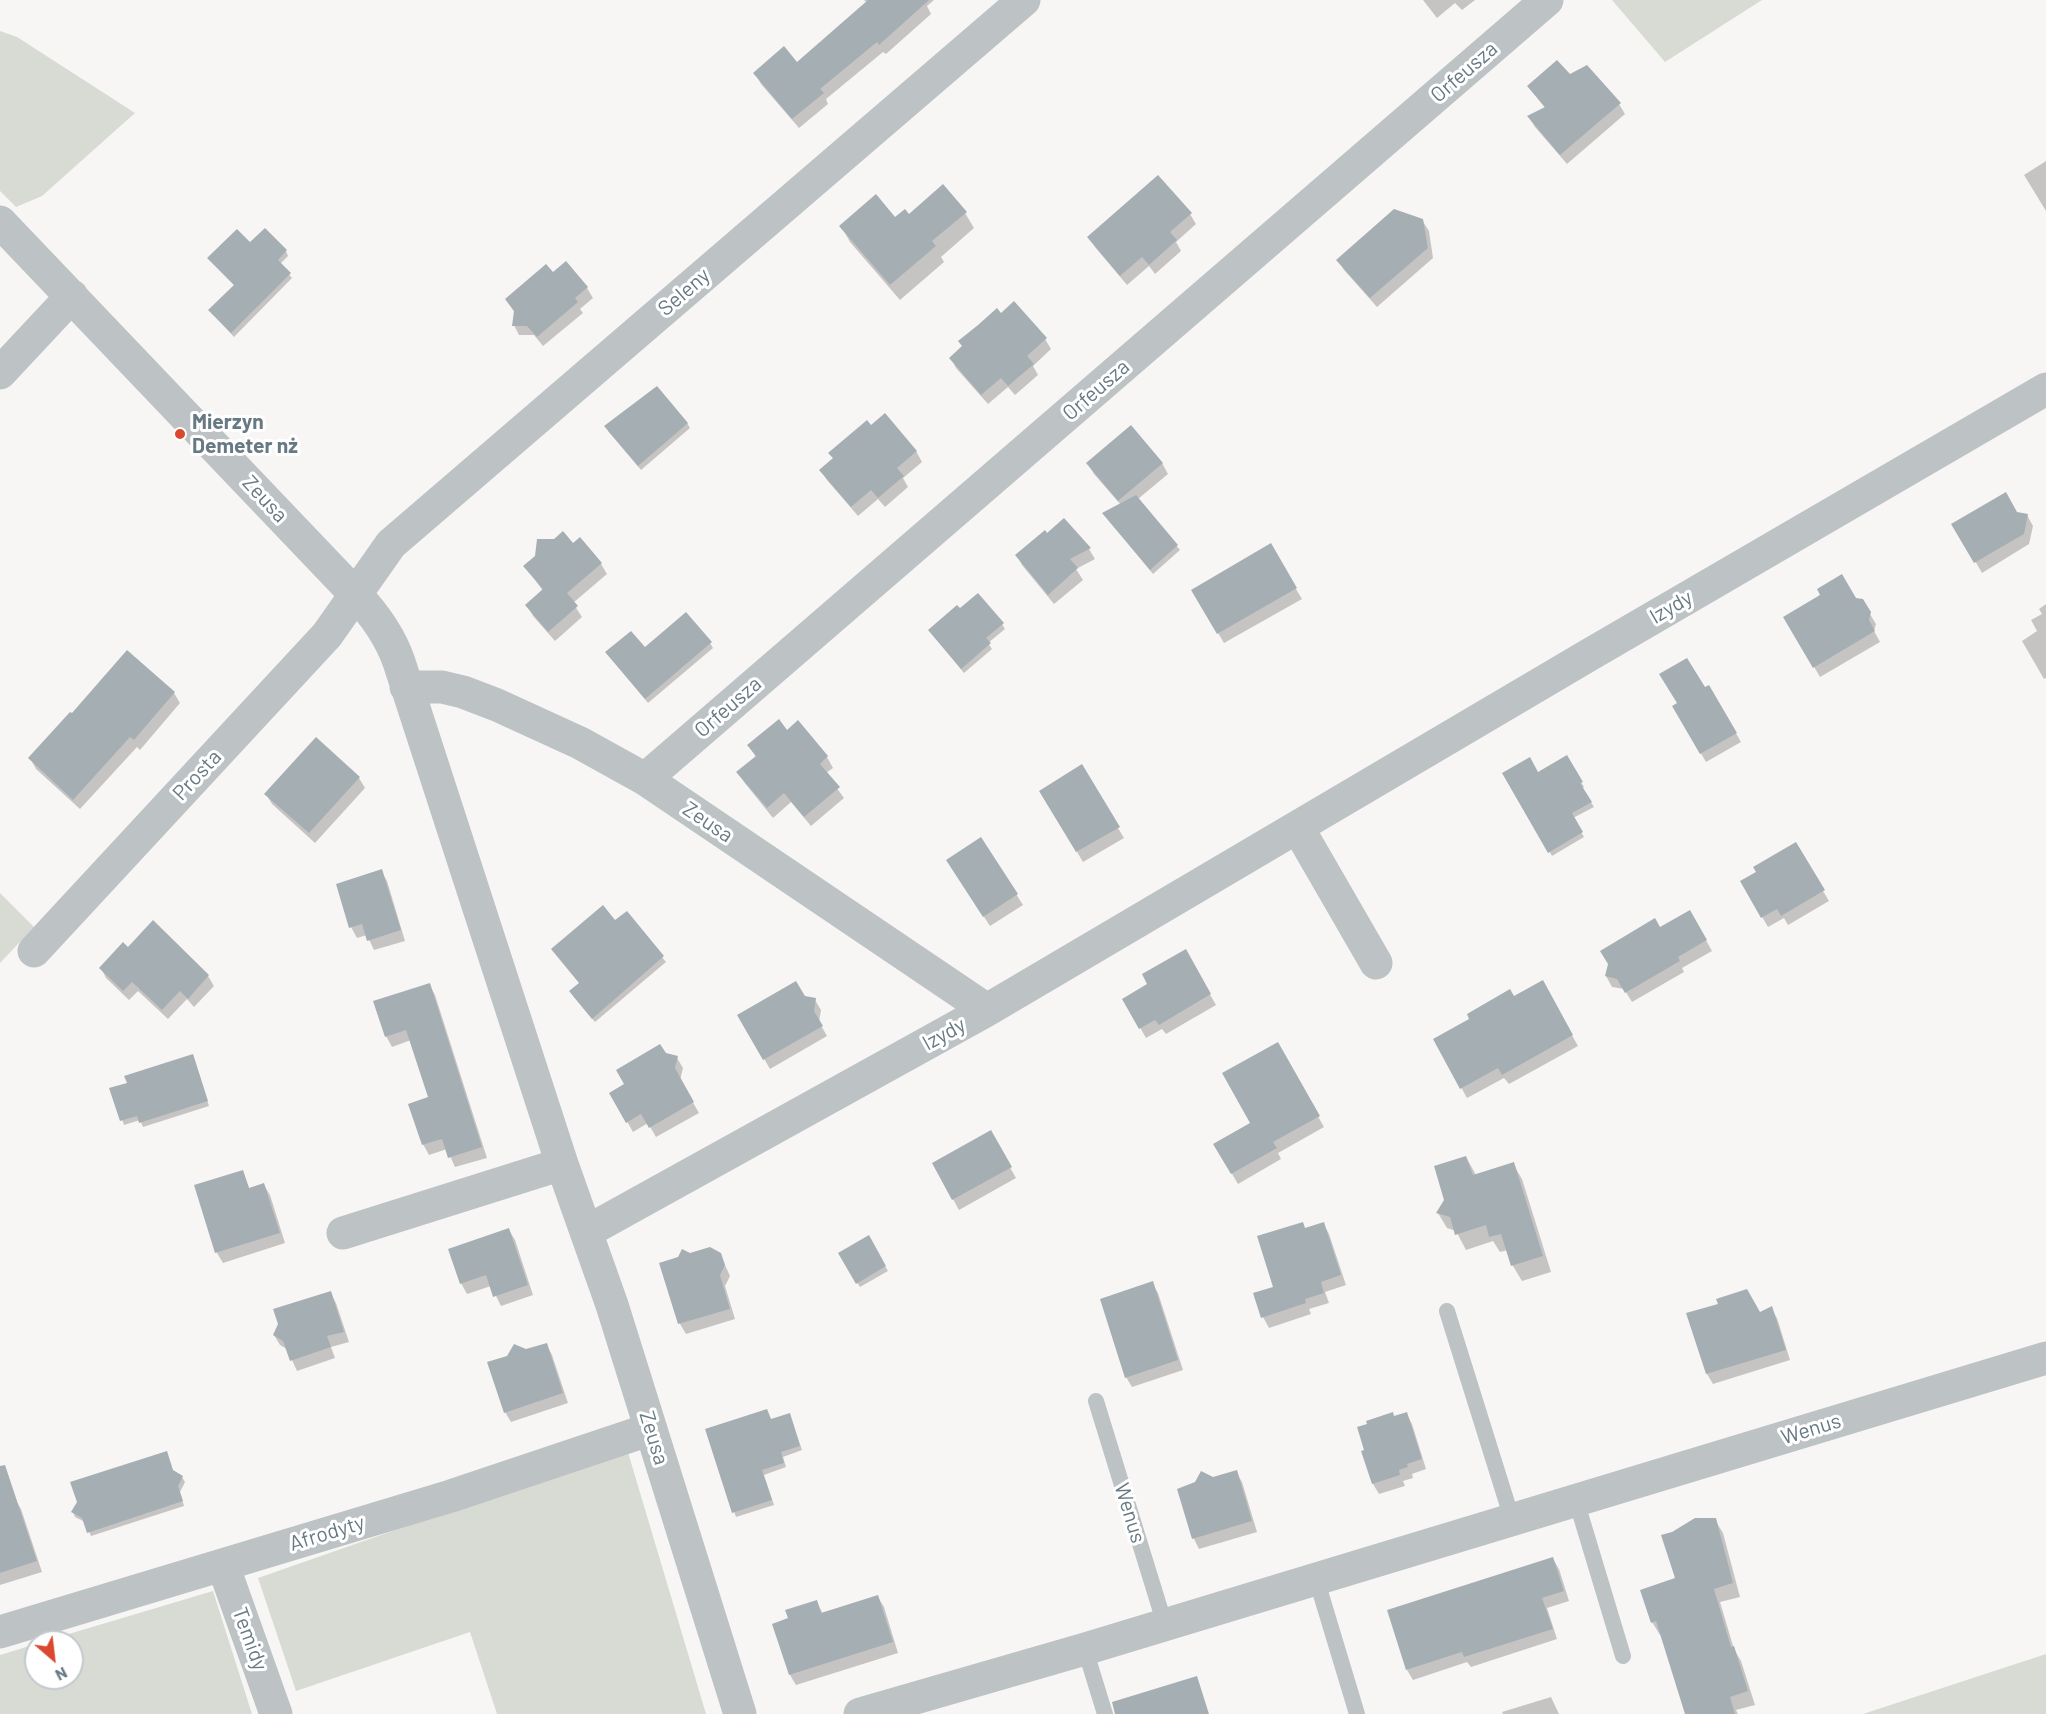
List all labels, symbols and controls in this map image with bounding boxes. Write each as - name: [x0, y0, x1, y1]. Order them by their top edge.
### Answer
- street label: Orfeusza: [1426, 36, 1502, 108]
- street label: Seleny: [653, 263, 715, 321]
- street label: Orfeusza: [1058, 354, 1134, 426]
- place label: Mierzyn Demeter nż: [192, 409, 298, 459]
- marker: Mierzyn Demeter nż: [173, 427, 187, 441]
- street label: Zeusa: [237, 470, 293, 528]
- street label: Izydy: [1645, 585, 1697, 629]
- street label: Orfeusza: [690, 671, 766, 743]
- street label: Prosta: [167, 745, 227, 805]
- street label: Zeusa: [678, 796, 738, 848]
- street label: Izydy: [918, 1012, 970, 1056]
- street label: Zeusa: [634, 1408, 674, 1468]
- street label: Wenus: [1778, 1408, 1844, 1450]
- street label: Wenus: [1109, 1480, 1151, 1546]
- street label: Afrodyty: [286, 1510, 368, 1556]
- street label: Temidy: [227, 1604, 273, 1674]
- north arrow: [24, 1630, 84, 1690]
- text: N: [53, 1664, 71, 1685]

